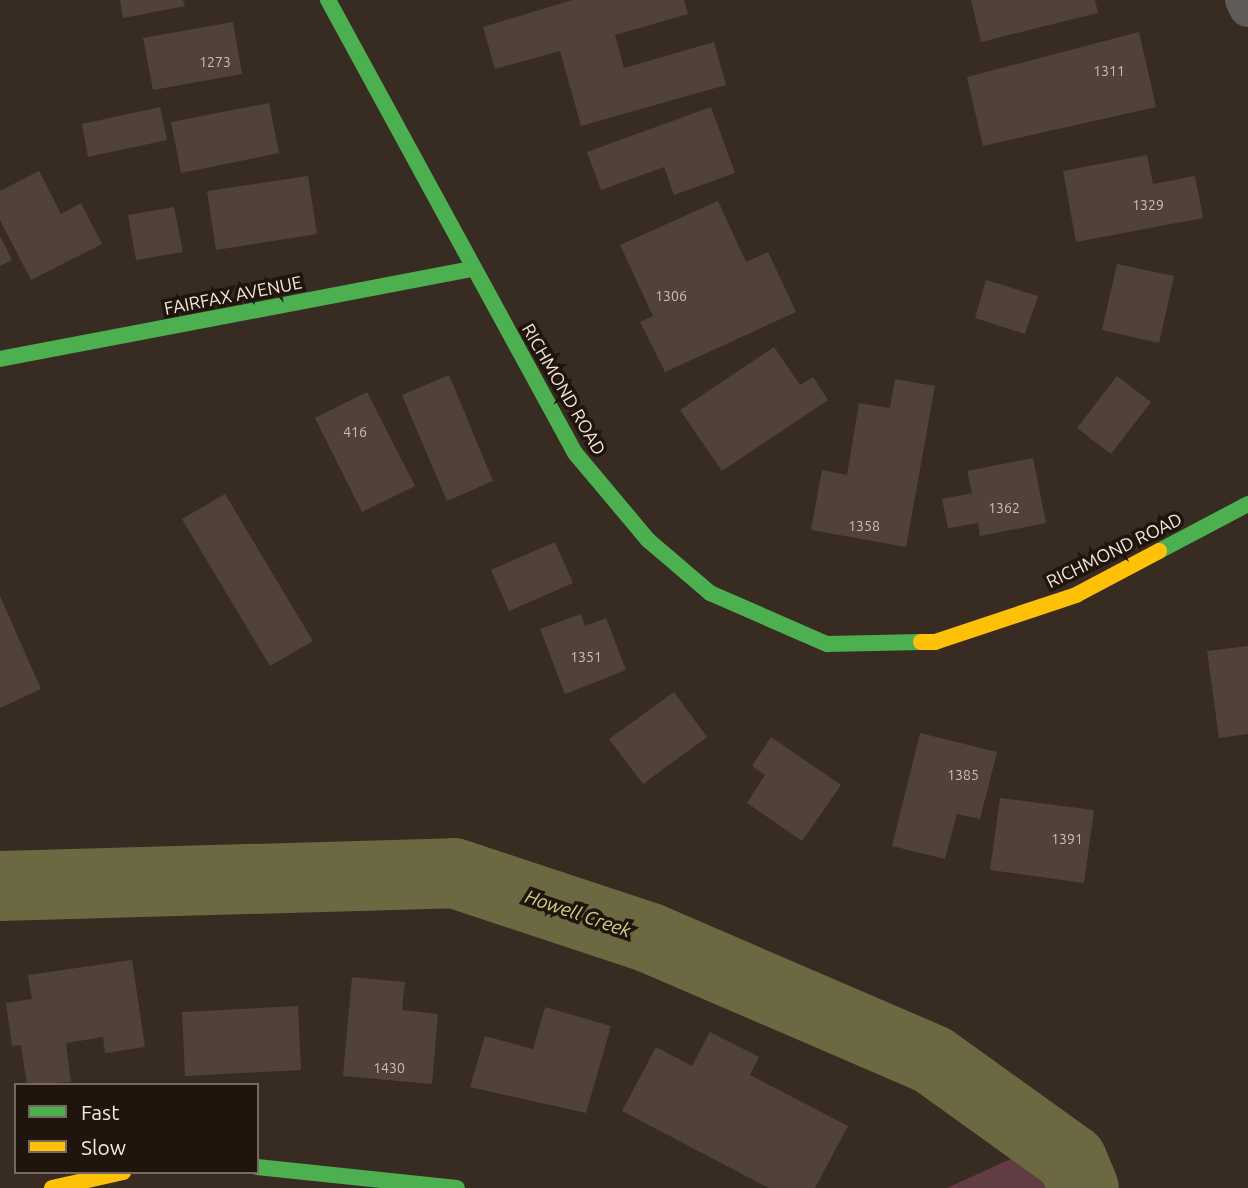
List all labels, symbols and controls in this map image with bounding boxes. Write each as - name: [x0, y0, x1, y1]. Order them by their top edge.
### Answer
- house number: 1273: [199, 54, 231, 70]
- house number: 1311: [1093, 63, 1125, 79]
- house number: 1329: [1132, 197, 1164, 213]
- street label: FAIRFAX AVENUE: [162, 271, 304, 319]
- house number: 1306: [655, 288, 687, 304]
- street label: RICHMOND ROAD: [518, 319, 610, 459]
- house number: 416: [343, 424, 367, 440]
- house number: 1362: [988, 500, 1020, 516]
- street label: RICHMOND ROAD: [1043, 508, 1185, 592]
- house number: 1358: [848, 518, 880, 534]
- house number: 1351: [570, 649, 602, 665]
- house number: 1385: [947, 767, 979, 783]
- house number: 1391: [1051, 831, 1083, 847]
- water label: Howell Creek: [522, 885, 634, 943]
- house number: 1430: [373, 1060, 405, 1076]
- legend: [14, 1083, 259, 1174]
- text: Fast: [81, 1100, 119, 1124]
- text: Slow: [81, 1135, 126, 1159]

